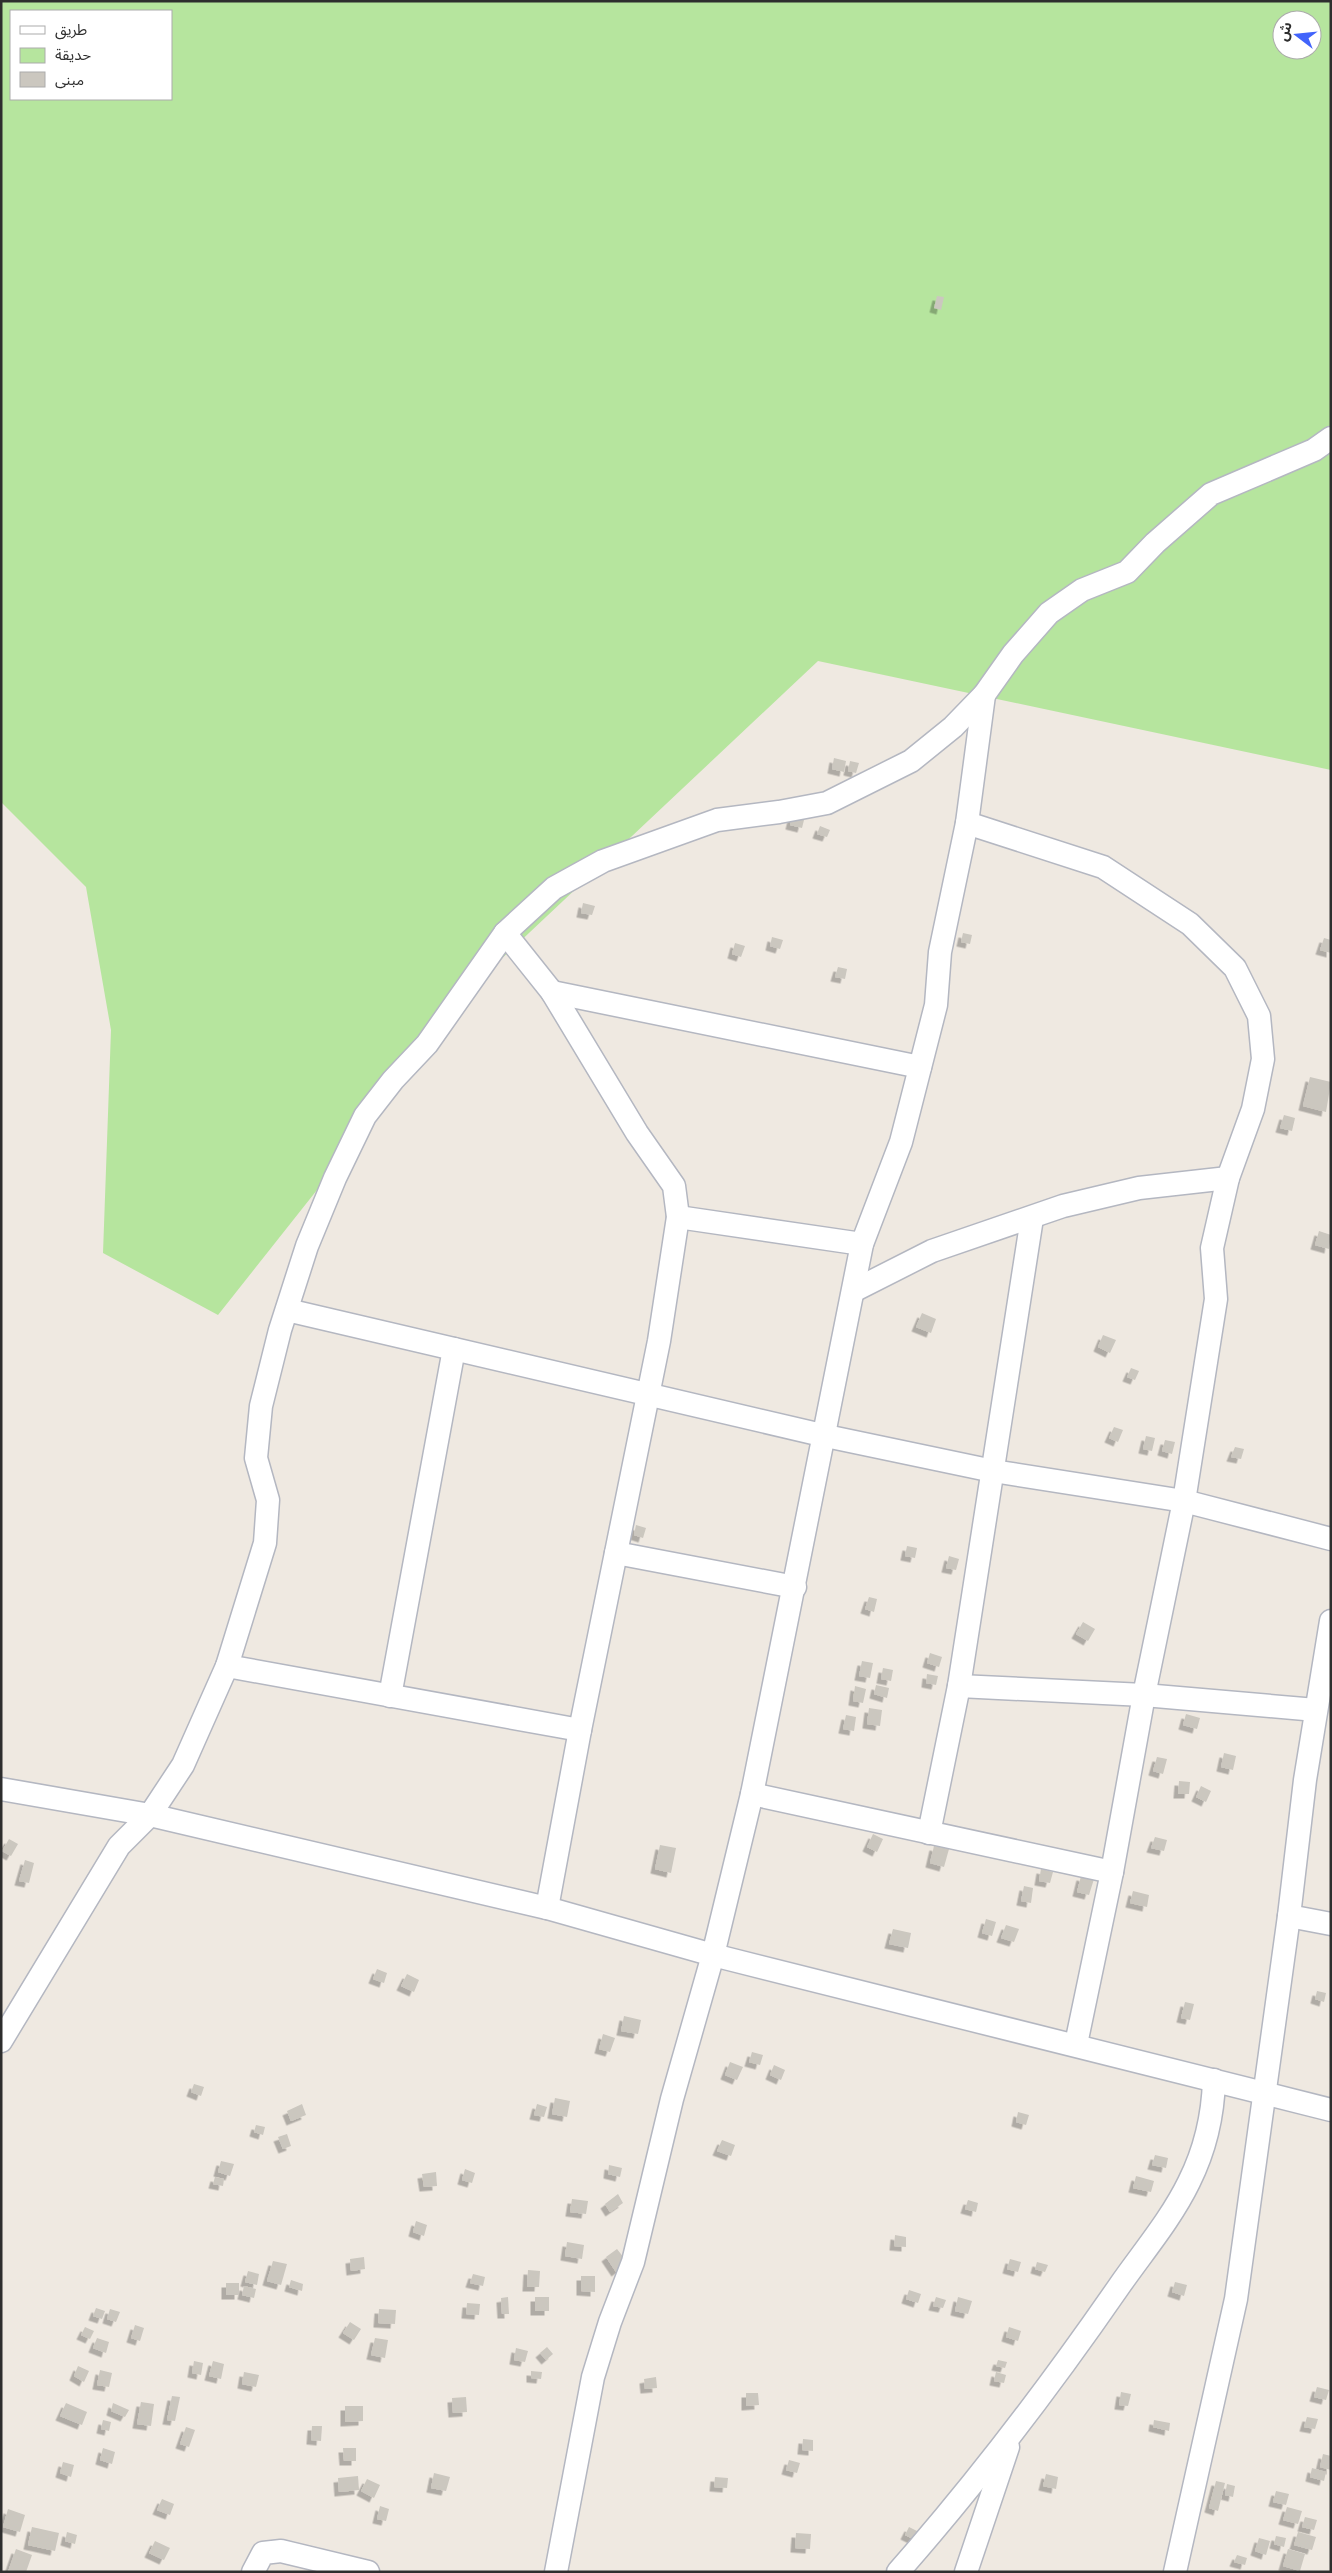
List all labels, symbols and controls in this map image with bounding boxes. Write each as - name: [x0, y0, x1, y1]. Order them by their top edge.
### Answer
- legend: [10, 10, 172, 100]
- north arrow: [1272, 10, 1322, 60]
- text: ش: [1274, 20, 1296, 43]
- text: طريق: [55, 21, 87, 40]
- text: حديقة: [55, 46, 91, 64]
- text: مبنى: [55, 71, 84, 89]

